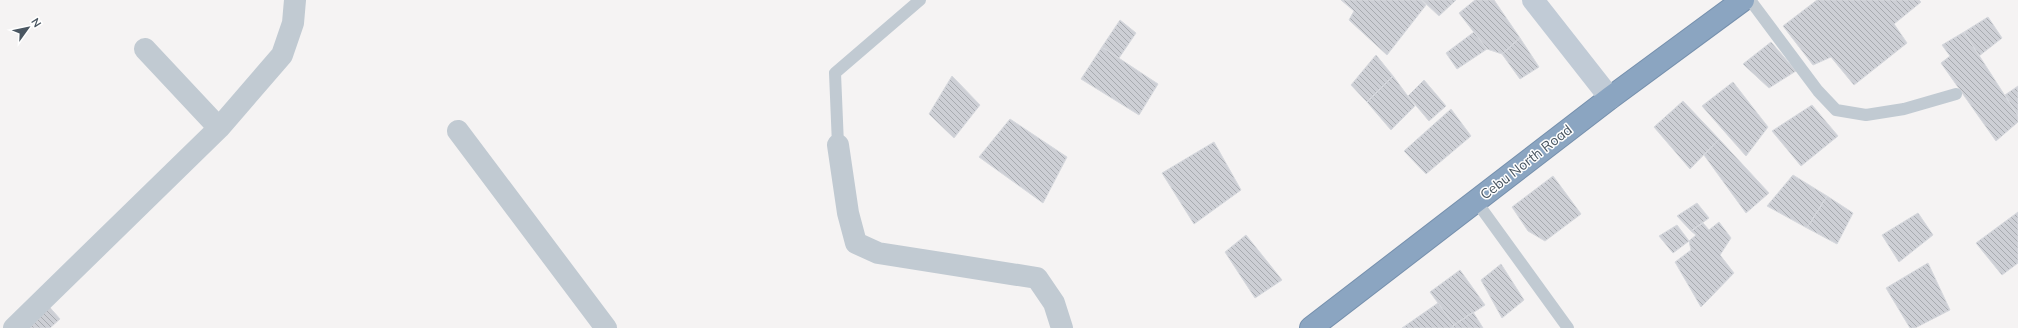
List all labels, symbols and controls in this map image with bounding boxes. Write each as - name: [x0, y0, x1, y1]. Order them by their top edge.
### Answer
- north arrow: [8, 8, 48, 48]
- text: N: [28, 15, 45, 30]
- street label: Cebu North Road: [1476, 120, 1576, 204]

